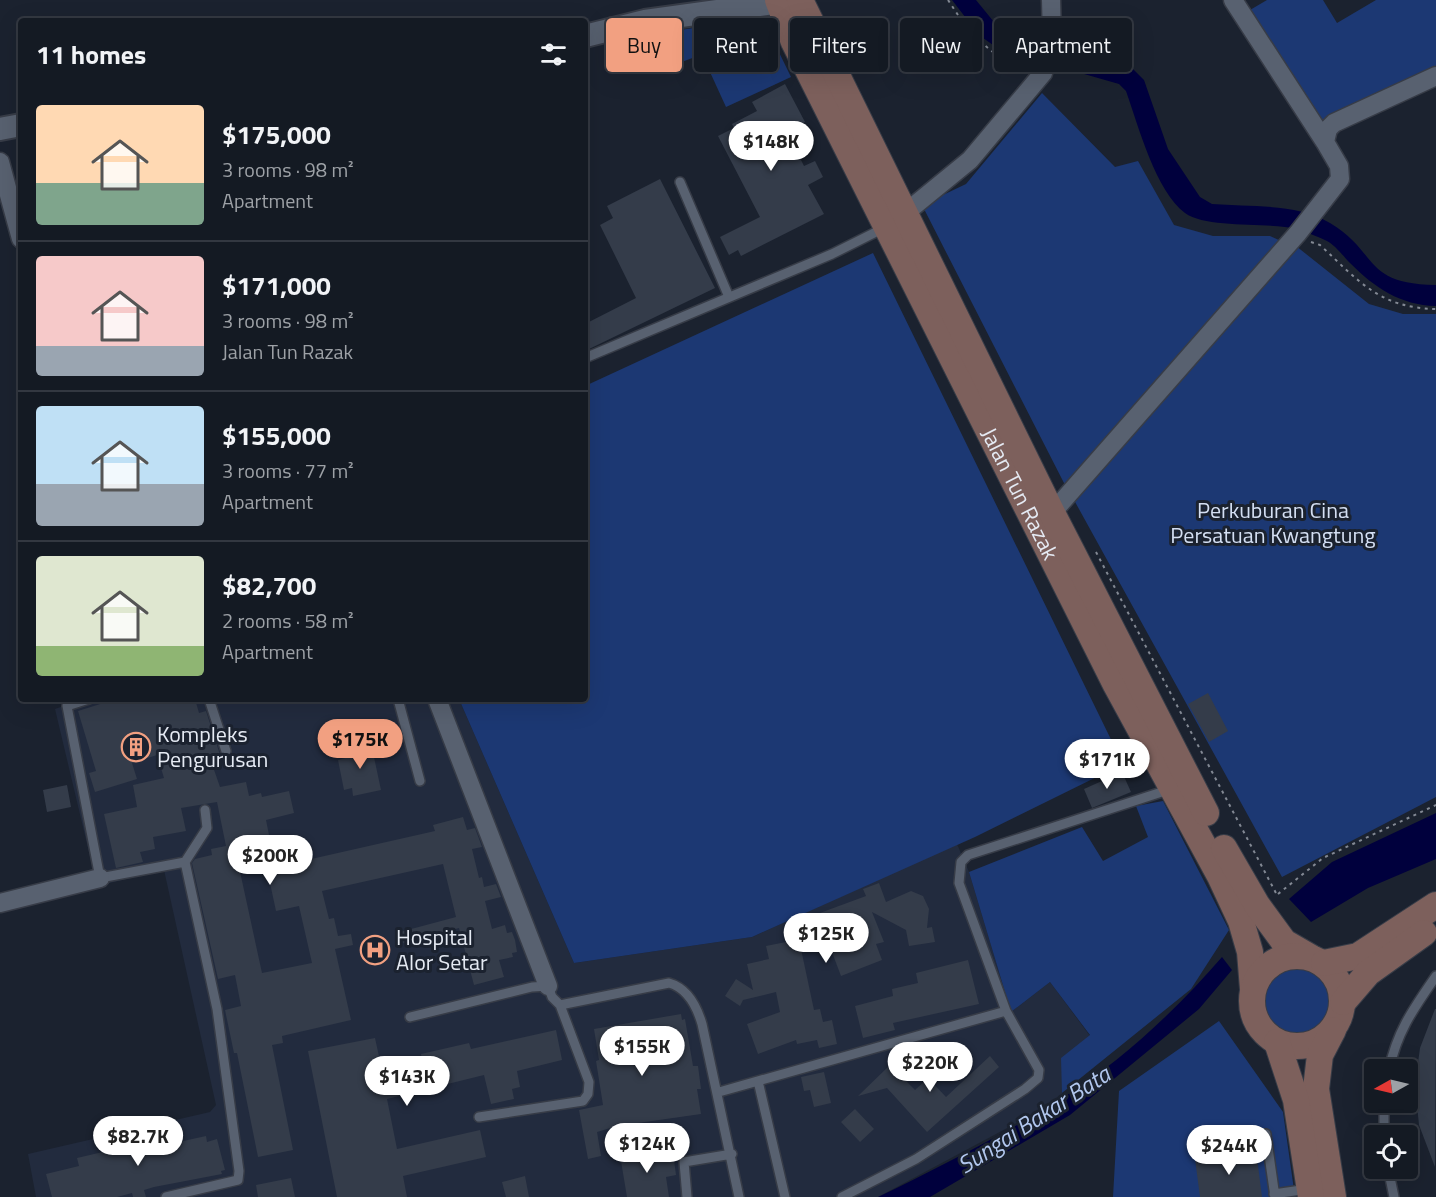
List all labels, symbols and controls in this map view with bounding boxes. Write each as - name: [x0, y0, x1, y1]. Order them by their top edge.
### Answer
- chip: Buy: [606, 18, 682, 72]
- chip: Rent: [694, 18, 778, 72]
- chip: Filters: [790, 18, 888, 72]
- chip: New: [900, 18, 982, 72]
- chip: Apartment: [994, 18, 1132, 72]
- text: 11 homes: [36, 35, 146, 74]
- icon: filters: [537, 38, 570, 71]
- text: $175,000: [222, 115, 331, 154]
- pin: $148K: [729, 121, 813, 172]
- text: $148K: [743, 125, 799, 156]
- icon: home: [84, 129, 156, 201]
- text: 3 rooms · 98 m²: [222, 154, 354, 185]
- text: Apartment: [222, 185, 313, 216]
- text: $171,000: [222, 266, 331, 305]
- icon: home: [84, 280, 156, 352]
- text: 3 rooms · 98 m²: [222, 305, 354, 336]
- text: Jalan Tun Razak: [222, 336, 353, 367]
- text: $155,000: [222, 416, 331, 455]
- street label: Jalan Tun Razak: [973, 421, 1068, 566]
- icon: home: [84, 430, 156, 502]
- text: 3 rooms · 77 m²: [222, 455, 354, 486]
- text: Apartment: [222, 486, 313, 517]
- park label: Perkuburan Cina Persatuan Kwangtung: [1170, 493, 1376, 552]
- text: $82,700: [222, 566, 316, 605]
- icon: home: [84, 580, 156, 652]
- text: 2 rooms · 58 m²: [222, 605, 354, 636]
- text: Apartment: [222, 636, 313, 667]
- place label: Kompleks Pengurusan: [157, 717, 268, 776]
- pin: $175K: [318, 719, 402, 770]
- text: $175K: [332, 723, 388, 754]
- building icon: Kompleks Pengurusan: [120, 731, 152, 763]
- pin: $171K: [1065, 739, 1149, 790]
- text: $171K: [1079, 743, 1135, 774]
- pin: $200K: [228, 835, 312, 886]
- text: $200K: [242, 839, 298, 870]
- pin: $125K: [784, 913, 868, 964]
- text: $125K: [798, 917, 854, 948]
- place label: Hospital Alor Setar: [396, 920, 488, 979]
- hospital icon: Hospital Alor Setar: [359, 934, 391, 966]
- pin: $155K: [600, 1026, 684, 1077]
- text: $155K: [614, 1030, 670, 1061]
- pin: $220K: [888, 1042, 972, 1093]
- text: $220K: [902, 1046, 958, 1077]
- water label: Sungai Bakar Bata: [950, 1055, 1119, 1182]
- pin: $143K: [365, 1056, 449, 1107]
- north arrow: [1364, 1059, 1418, 1113]
- map controls: [1364, 1059, 1418, 1179]
- text: $143K: [379, 1060, 435, 1091]
- pin: $82.7K: [89, 1116, 187, 1167]
- text: $82.7K: [107, 1120, 169, 1151]
- pin: $124K: [605, 1123, 689, 1174]
- pin: $244K: [1187, 1125, 1271, 1176]
- button: locate: [1364, 1125, 1418, 1179]
- text: $124K: [619, 1127, 675, 1158]
- text: $244K: [1201, 1129, 1257, 1160]

